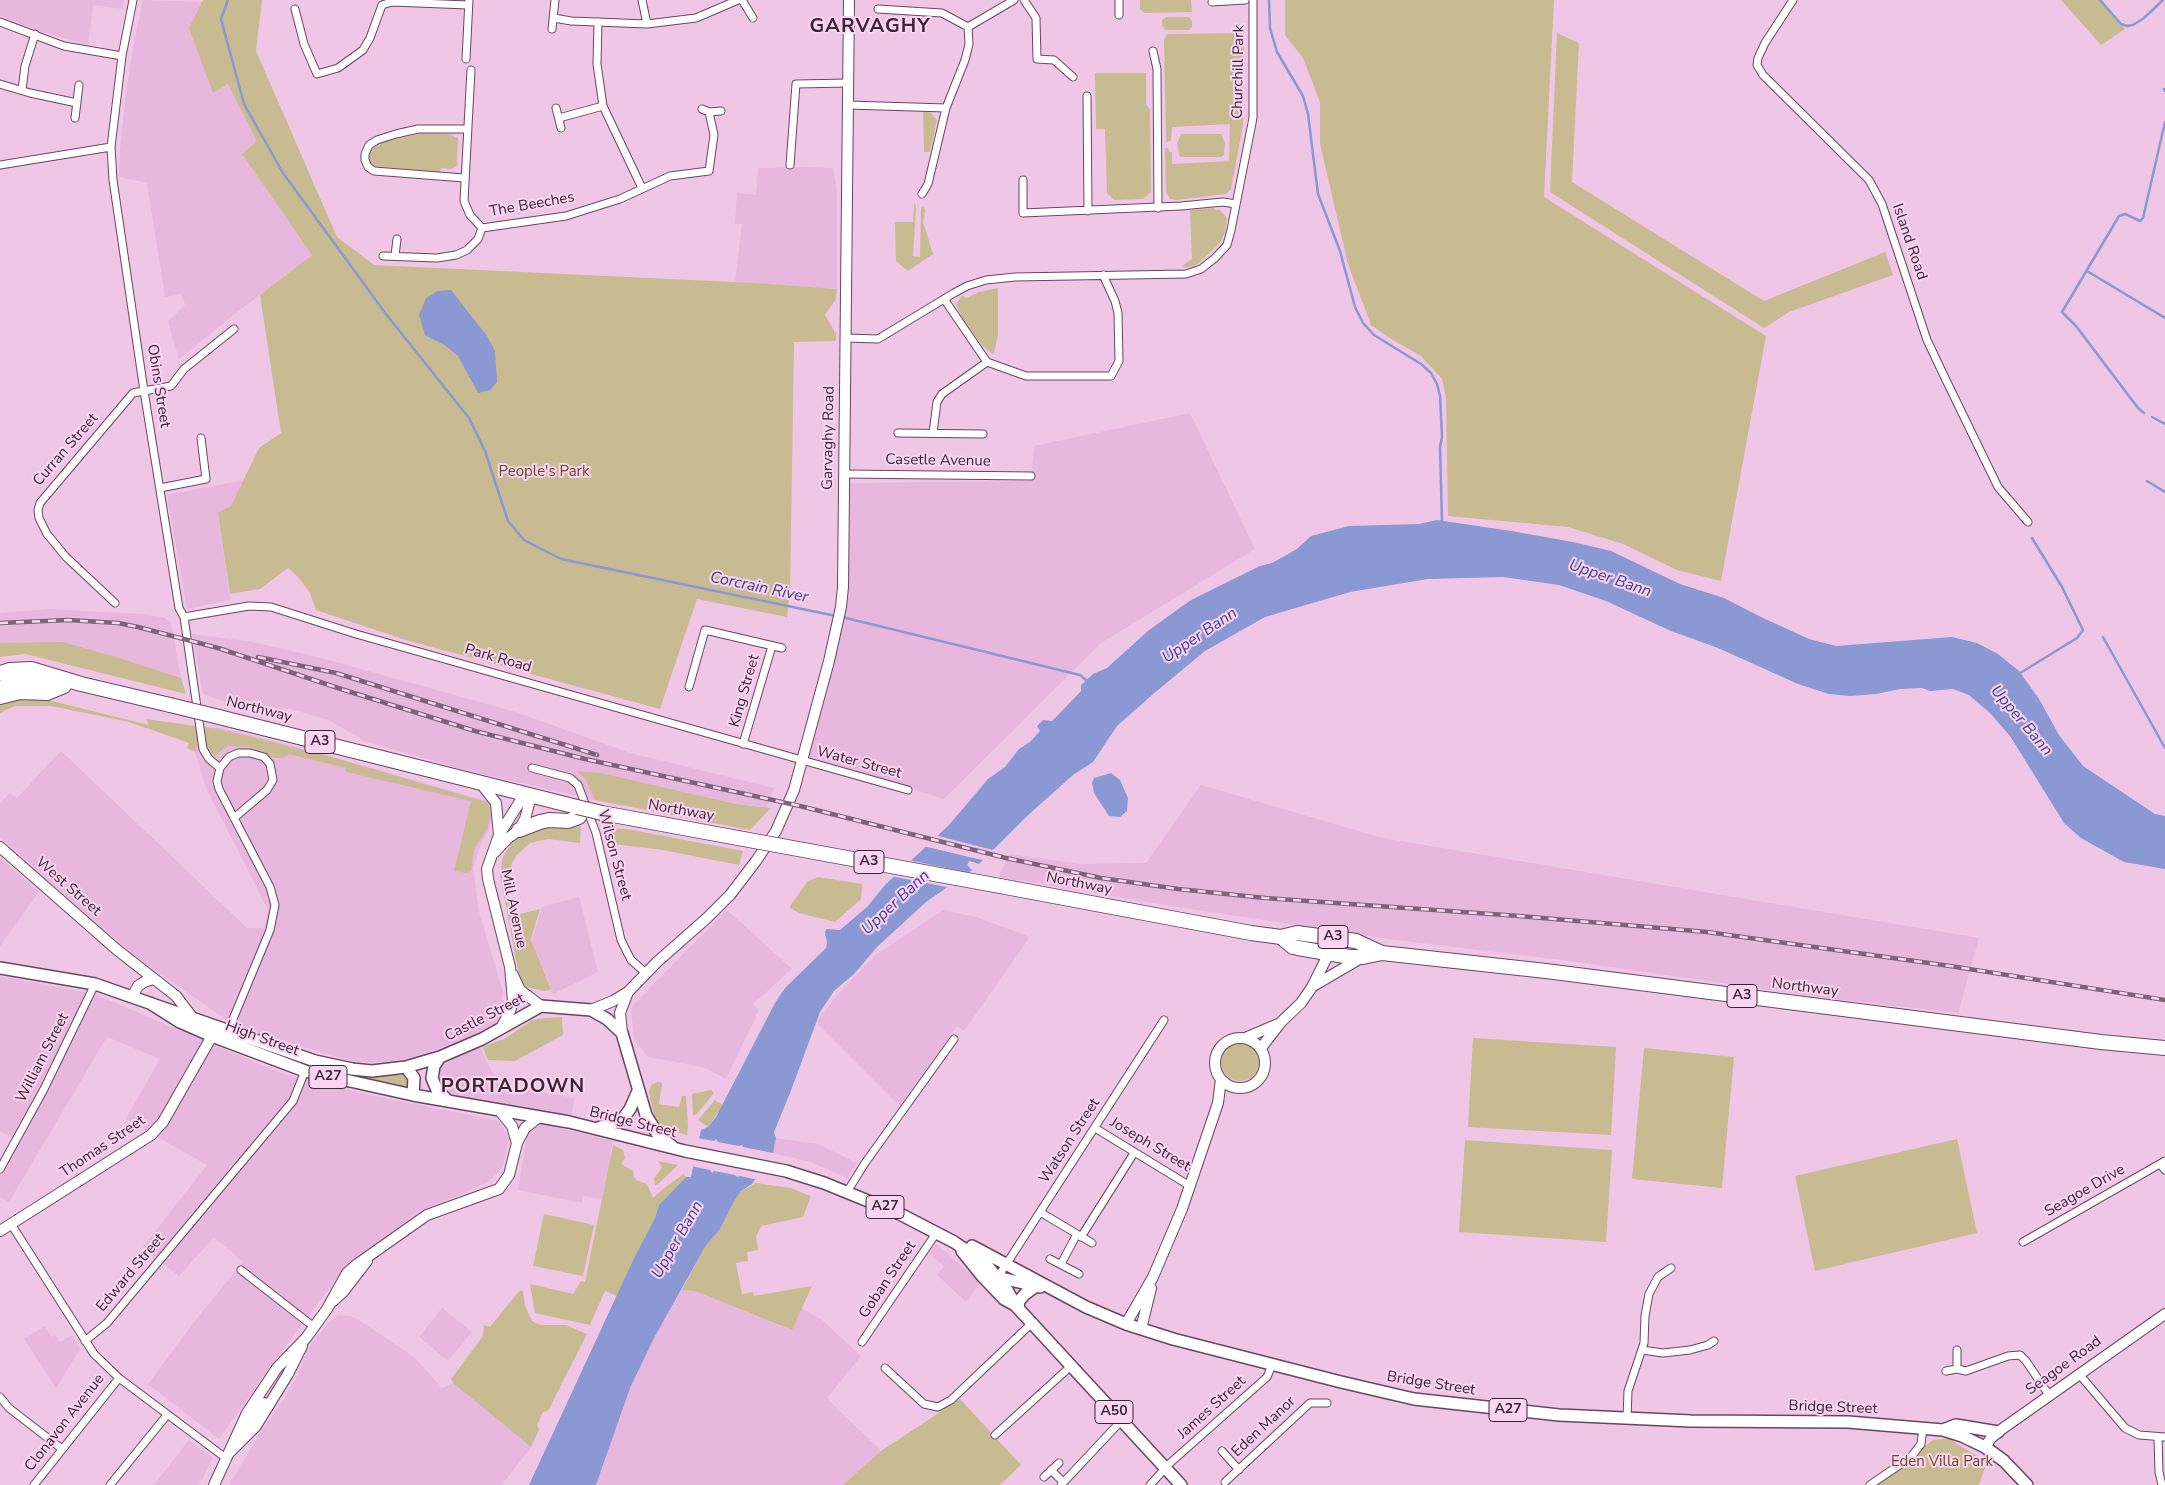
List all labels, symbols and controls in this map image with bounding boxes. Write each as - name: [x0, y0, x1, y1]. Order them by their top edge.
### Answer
- district label: GARVAGHY: [808, 15, 932, 39]
- street label: Churchill Park: [1229, 25, 1249, 119]
- street label: The Beeches: [488, 189, 576, 221]
- street label: Island Road: [1888, 202, 1930, 282]
- street label: Obins Street: [143, 343, 173, 429]
- street label: Garvaghy Road: [819, 386, 839, 490]
- street label: Curran Street: [30, 410, 102, 490]
- street label: Casetle Avenue: [885, 451, 991, 471]
- park label: People's Park: [499, 463, 589, 481]
- water label: Upper Bann: [1566, 556, 1654, 602]
- water label: Corcrain River: [708, 568, 810, 608]
- water label: Upper Bann: [1159, 604, 1241, 668]
- street label: Park Road: [462, 641, 534, 677]
- street label: King Street: [726, 652, 764, 730]
- water label: Upper Bann: [1986, 682, 2056, 760]
- street label: Northway: [224, 693, 294, 727]
- road number: A3: [305, 730, 335, 754]
- street label: Water Street: [815, 743, 903, 783]
- street label: Northway: [646, 796, 716, 826]
- street label: Wilson Street: [593, 808, 635, 902]
- road number: A3: [854, 850, 884, 874]
- street label: West Street: [32, 854, 104, 920]
- water label: Upper Bann: [858, 867, 934, 939]
- street label: Mill Avenue: [496, 868, 530, 950]
- street label: Northway: [1044, 869, 1114, 899]
- road number: A3: [1318, 926, 1348, 949]
- street label: Northway: [1771, 975, 1839, 1001]
- road number: A3: [1727, 984, 1757, 1008]
- street label: Castle Street: [442, 990, 528, 1046]
- street label: William Street: [13, 1010, 73, 1106]
- street label: High Street: [223, 1017, 301, 1061]
- road number: A27: [309, 1066, 347, 1088]
- district label: PORTADOWN: [440, 1075, 586, 1099]
- street label: Watson Street: [1036, 1095, 1104, 1187]
- street label: Bridge Street: [588, 1103, 678, 1143]
- street label: Thomas Street: [57, 1112, 149, 1182]
- street label: Joseph Street: [1107, 1114, 1193, 1176]
- street label: Seagoe Drive: [2042, 1161, 2128, 1221]
- road number: A27: [866, 1196, 904, 1218]
- water label: Upper Bann: [648, 1198, 708, 1282]
- street label: Edward Street: [93, 1230, 169, 1316]
- street label: Goban Street: [856, 1238, 920, 1322]
- street label: Seagoe Road: [2023, 1333, 2105, 1399]
- street label: Bridge Street: [1385, 1368, 1477, 1400]
- street label: Clonavon Avenue: [21, 1371, 109, 1475]
- street label: James Street: [1174, 1373, 1250, 1443]
- street label: Eden Manor: [1228, 1393, 1300, 1461]
- street label: Bridge Street: [1788, 1397, 1878, 1419]
- road number: A27: [1489, 1398, 1527, 1422]
- road number: A50: [1095, 1400, 1133, 1424]
- park label: Eden Villa Park: [1891, 1453, 1993, 1471]

